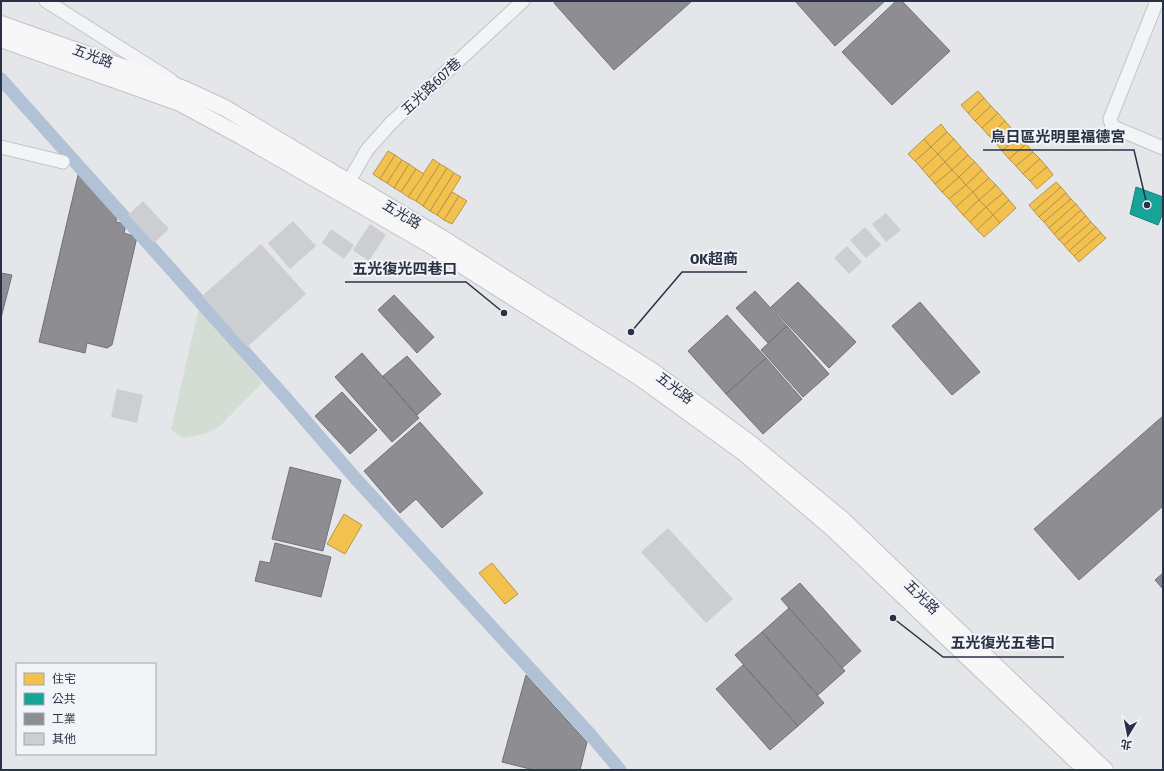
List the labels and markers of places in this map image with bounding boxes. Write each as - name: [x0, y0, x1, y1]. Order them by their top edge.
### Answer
- callout: 烏日區光明里福德宮: [983, 123, 1134, 150]
- callout: OK超商: [682, 245, 747, 272]
- callout: 五光復光四巷口: [345, 255, 466, 282]
- callout: 五光復光五巷口: [943, 630, 1064, 657]

